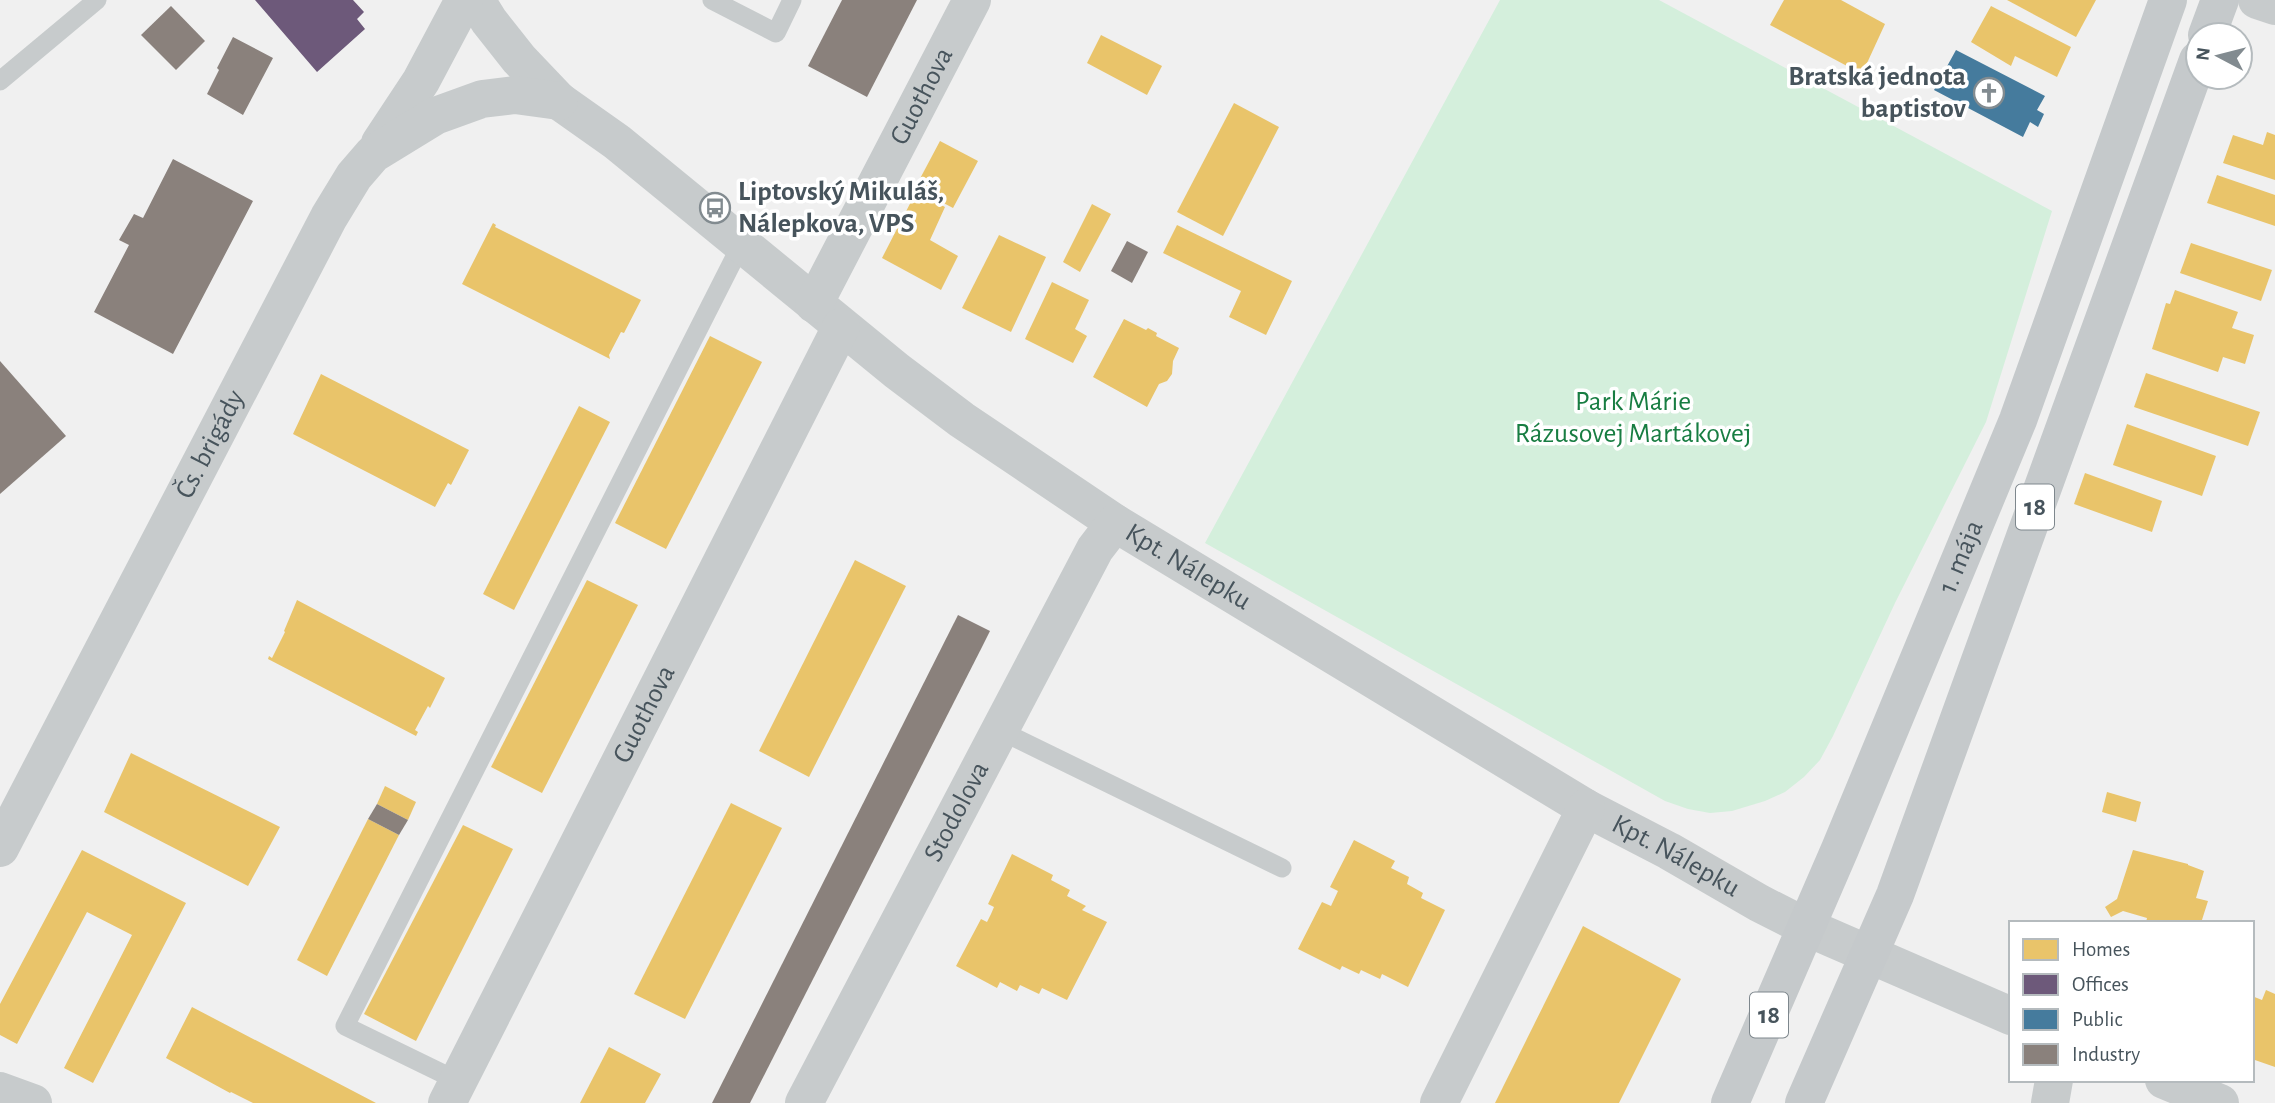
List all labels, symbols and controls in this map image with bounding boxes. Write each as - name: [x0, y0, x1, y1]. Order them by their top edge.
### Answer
- north arrow: [2184, 21, 2254, 91]
- street label: Guothova: [885, 43, 959, 150]
- text: N: [2193, 46, 2214, 62]
- place label: Bratská jednota baptistov: [1788, 63, 1967, 123]
- church icon: Bratská jednota baptistov: [1972, 76, 2006, 110]
- place label: Liptovský Mikuláš, Nálepkova, VPS: [738, 178, 944, 238]
- bus stop icon: Liptovský Mikuláš, Nálepkova, VPS: [698, 191, 732, 225]
- street label: Čs. brigády: [169, 386, 250, 503]
- park label: Park Márie Rázusovej Martákovej: [1515, 388, 1751, 448]
- road number: 18: [2016, 485, 2054, 530]
- street label: 1. mája: [1934, 516, 1989, 598]
- street label: Kpt. Nálepku: [1120, 519, 1256, 616]
- street label: Guothova: [608, 661, 681, 768]
- street label: Stodolova: [919, 757, 995, 866]
- street label: Kpt. Nálepku: [1607, 810, 1744, 903]
- legend: [2009, 921, 2254, 1082]
- text: Homes: [2072, 939, 2130, 960]
- text: Offices: [2072, 974, 2129, 995]
- road number: 18: [1750, 992, 1788, 1038]
- text: Public: [2072, 1009, 2122, 1030]
- text: Industry: [2072, 1044, 2140, 1065]

